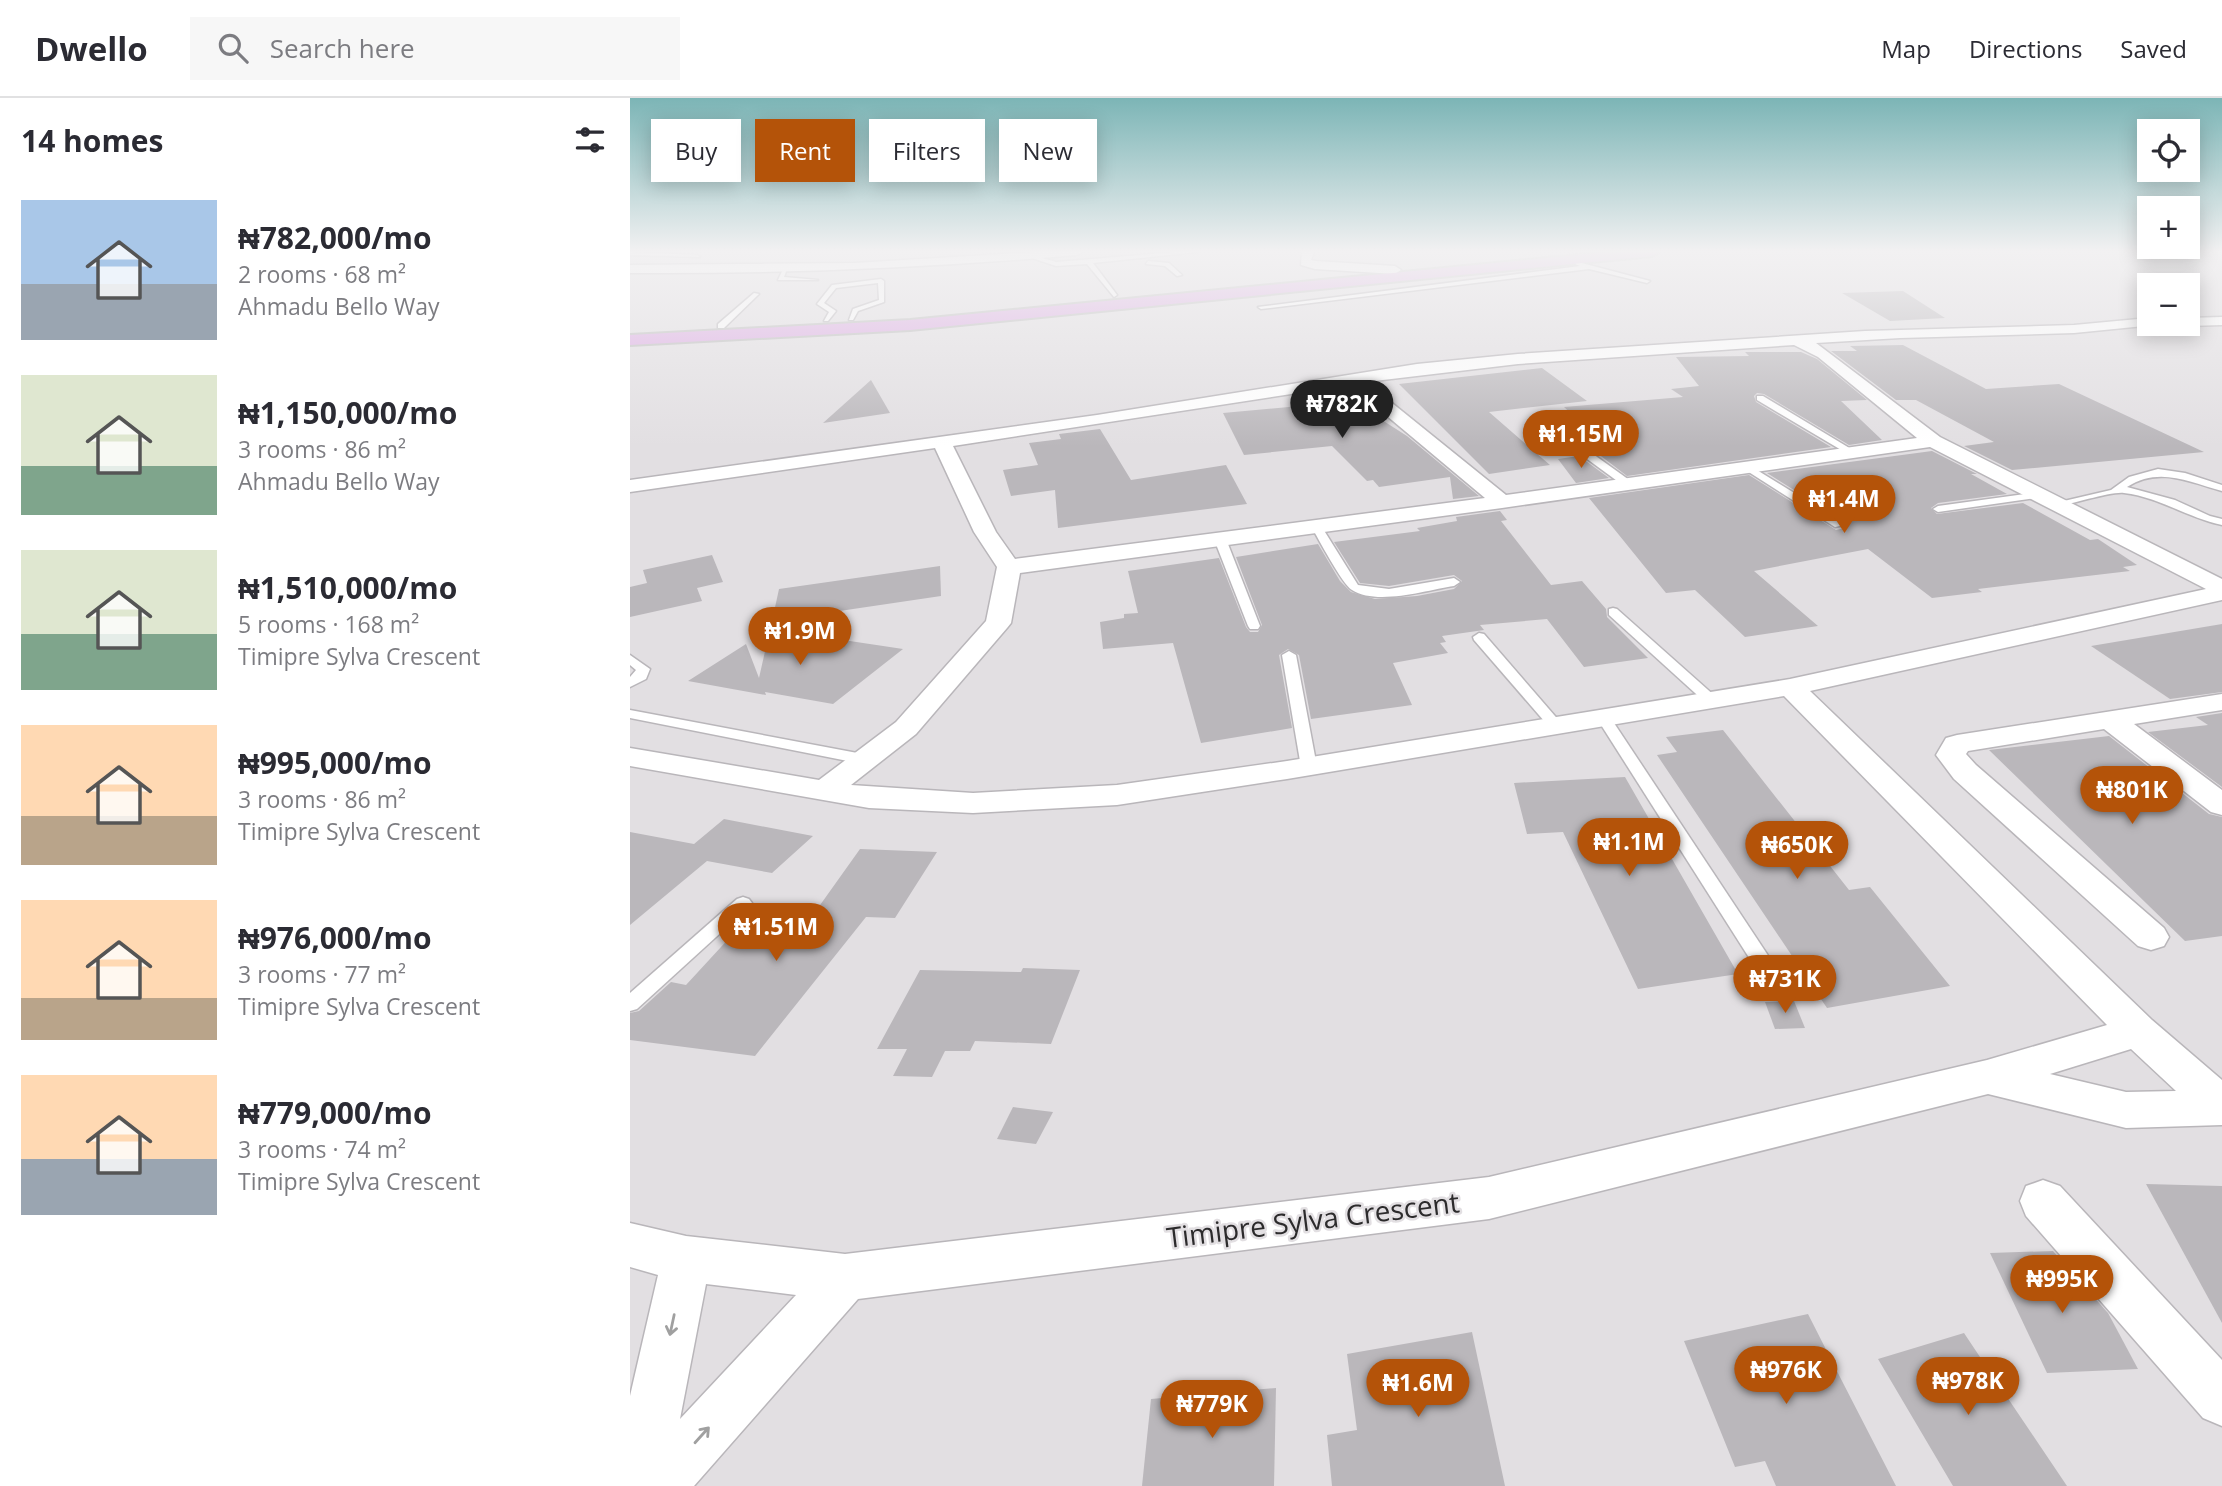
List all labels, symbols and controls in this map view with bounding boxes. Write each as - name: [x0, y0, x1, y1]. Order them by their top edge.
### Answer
- search box: [190, 17, 680, 80]
- text: Dwello: [35, 26, 148, 71]
- icon: search: [214, 29, 252, 67]
- text: Search here: [270, 30, 415, 66]
- text: Map: [1881, 32, 1931, 65]
- text: Directions: [1969, 32, 2082, 65]
- text: Saved: [2120, 32, 2187, 65]
- chip: Buy: [651, 119, 741, 182]
- chip: Rent: [755, 119, 855, 182]
- chip: Filters: [869, 119, 985, 182]
- chip: New: [999, 119, 1097, 182]
- map controls: [2137, 119, 2200, 336]
- button: locate: [2137, 119, 2200, 182]
- text: 14 homes: [21, 120, 164, 161]
- icon: filters: [571, 121, 609, 159]
- button: +: [2137, 196, 2200, 259]
- text: ₦782,000/mo: [238, 217, 432, 258]
- icon: home: [77, 228, 161, 312]
- text: 2 rooms · 68 m²: [238, 258, 406, 290]
- button: −: [2137, 273, 2200, 336]
- text: Ahmadu Bello Way: [238, 290, 440, 322]
- pin: ₦782K: [1293, 380, 1391, 440]
- text: ₦782K: [1306, 387, 1378, 419]
- text: ₦1,150,000/mo: [238, 392, 457, 433]
- icon: home: [77, 403, 161, 487]
- pin: ₦1.15M: [1524, 410, 1638, 470]
- text: ₦1.15M: [1539, 417, 1623, 449]
- text: 3 rooms · 86 m²: [238, 433, 406, 465]
- text: Ahmadu Bello Way: [238, 465, 440, 497]
- pin: ₦1.4M: [1795, 476, 1893, 535]
- text: ₦1.4M: [1808, 482, 1880, 514]
- text: ₦1,510,000/mo: [238, 567, 457, 608]
- icon: home: [77, 578, 161, 662]
- text: 5 rooms · 168 m²: [238, 608, 419, 640]
- pin: ₦1.9M: [751, 608, 849, 667]
- text: ₦1.9M: [764, 614, 836, 646]
- text: Timipre Sylva Crescent: [238, 640, 480, 672]
- text: ₦995,000/mo: [238, 742, 432, 783]
- icon: home: [77, 753, 161, 837]
- pin: ₦801K: [2083, 766, 2181, 826]
- text: ₦801K: [2096, 773, 2168, 805]
- text: 3 rooms · 86 m²: [238, 783, 406, 815]
- text: Timipre Sylva Crescent: [238, 815, 480, 847]
- pin: ₦1.1M: [1580, 818, 1678, 878]
- pin: ₦650K: [1748, 822, 1846, 881]
- text: ₦1.1M: [1593, 825, 1665, 857]
- text: ₦650K: [1761, 828, 1833, 860]
- pin: ₦1.51M: [719, 904, 833, 963]
- text: ₦1.51M: [734, 910, 818, 942]
- text: ₦976,000/mo: [238, 917, 432, 958]
- icon: home: [77, 928, 161, 1012]
- pin: ₦731K: [1736, 956, 1834, 1015]
- text: 3 rooms · 77 m²: [238, 958, 406, 990]
- text: ₦731K: [1749, 962, 1821, 994]
- text: Timipre Sylva Crescent: [238, 990, 480, 1022]
- text: ₦779,000/mo: [238, 1092, 432, 1133]
- icon: home: [77, 1103, 161, 1187]
- text: 3 rooms · 74 m²: [238, 1133, 406, 1165]
- text: Timipre Sylva Crescent: [238, 1165, 480, 1197]
- street label: Timipre Sylva Crescent: [1164, 1182, 1461, 1256]
- pin: ₦995K: [2013, 1256, 2111, 1315]
- text: ₦995K: [2026, 1262, 2098, 1294]
- one-way arrow: [665, 1313, 679, 1336]
- pin: ₦976K: [1737, 1346, 1835, 1406]
- text: ₦976K: [1750, 1353, 1822, 1385]
- pin: ₦978K: [1919, 1358, 2017, 1417]
- pin: ₦1.6M: [1369, 1360, 1467, 1419]
- text: ₦978K: [1932, 1364, 2004, 1396]
- text: ₦1.6M: [1382, 1366, 1454, 1398]
- pin: ₦779K: [1163, 1380, 1261, 1440]
- text: ₦779K: [1176, 1387, 1248, 1419]
- one-way arrow: [694, 1426, 710, 1444]

